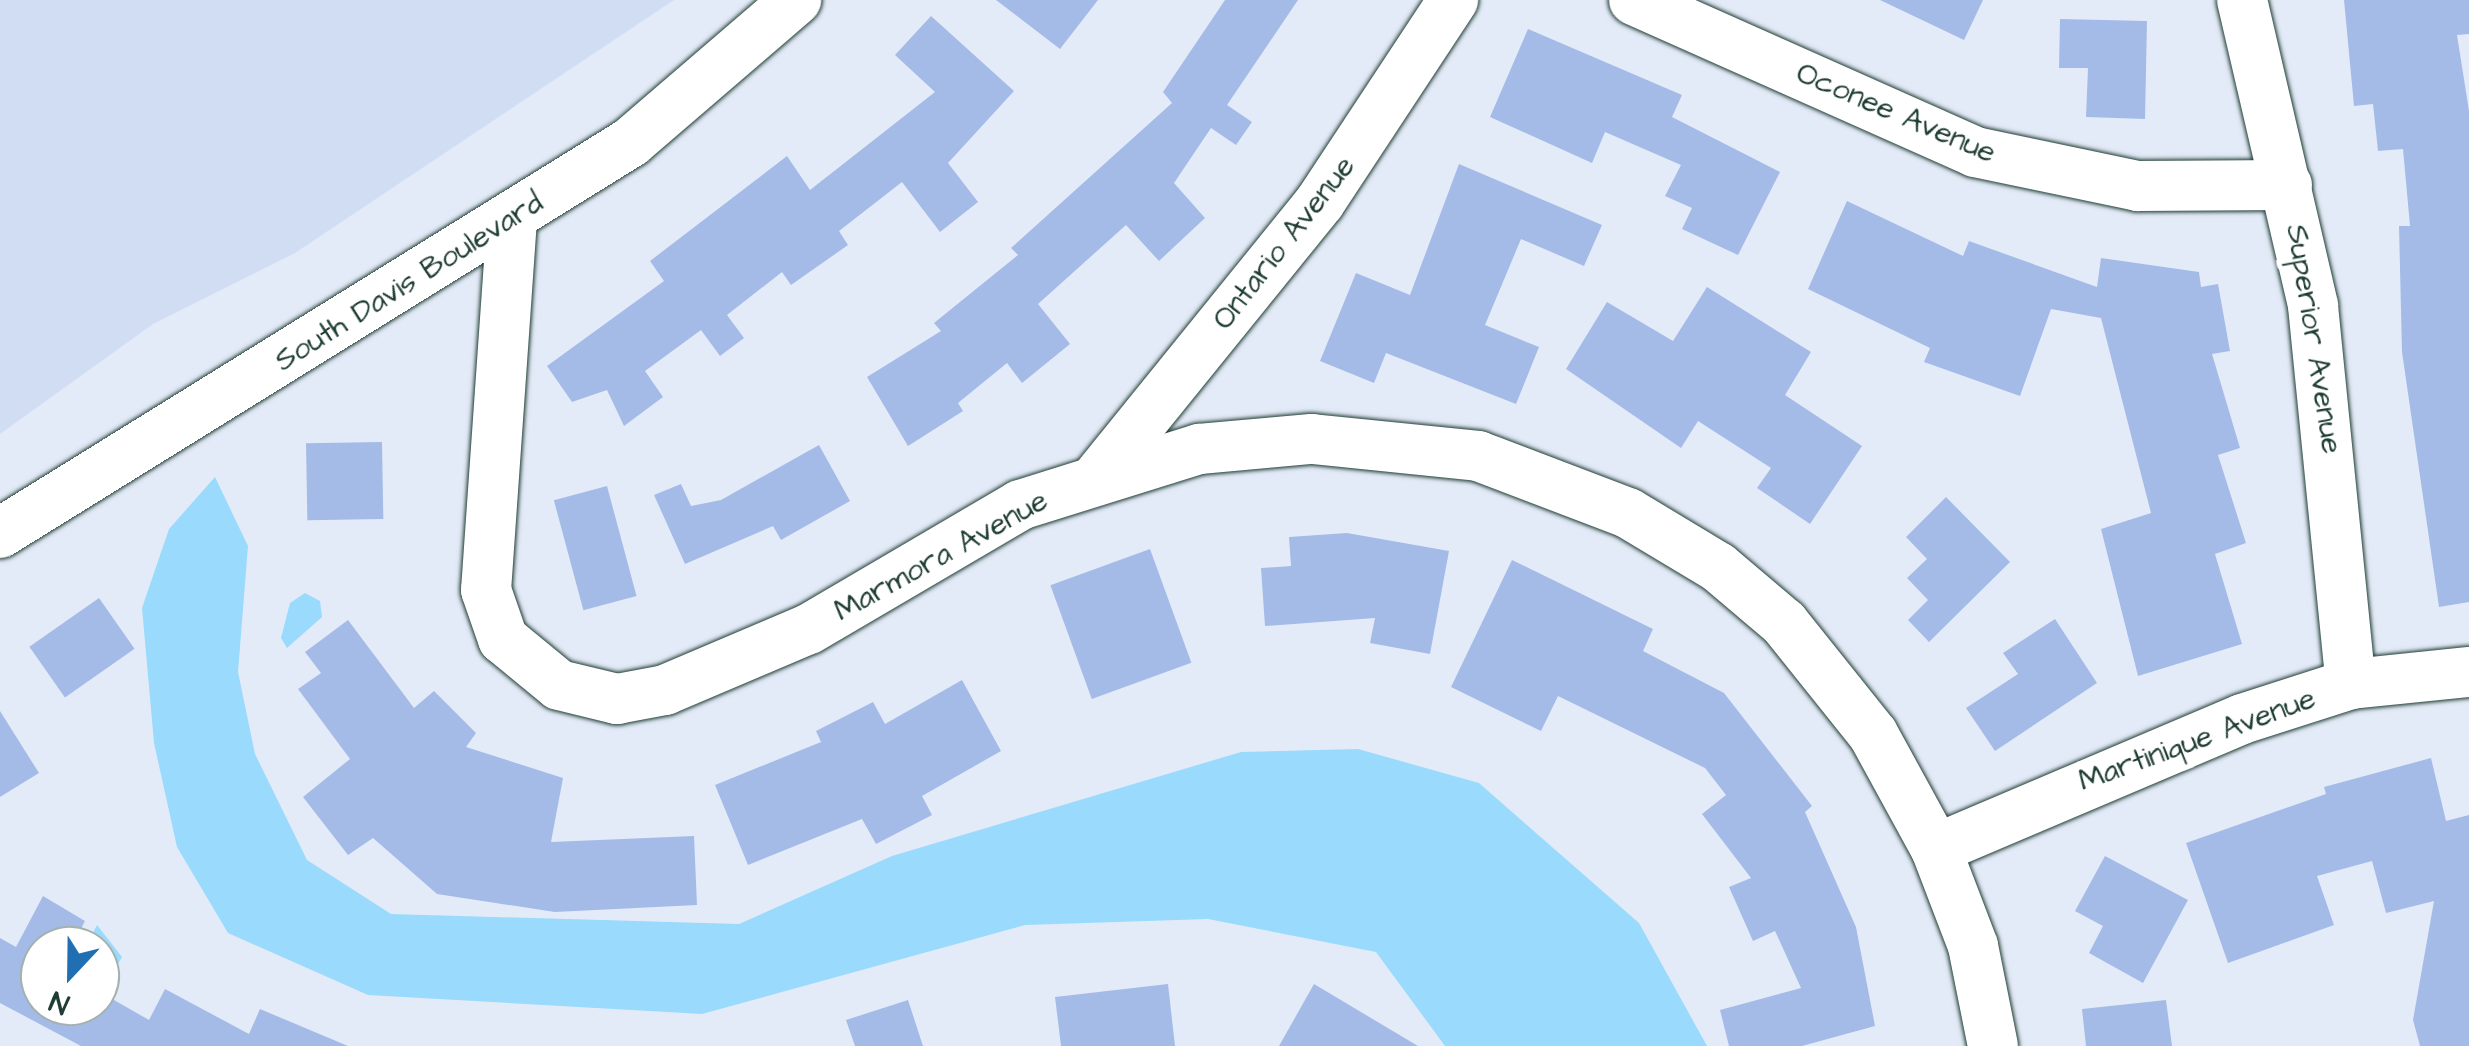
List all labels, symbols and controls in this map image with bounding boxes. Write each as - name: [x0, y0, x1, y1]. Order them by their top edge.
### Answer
- street label: Oconee Avenue: [1791, 55, 2001, 171]
- street label: Ontario Avenue: [1205, 149, 1363, 337]
- street label: South Davis Boulevard: [268, 185, 550, 379]
- street label: Superior Avenue: [2278, 222, 2350, 456]
- street label: Marmora Avenue: [828, 483, 1054, 629]
- street label: Martinique Avenue: [2074, 680, 2320, 800]
- north arrow: [20, 926, 120, 1026]
- text: N: [44, 981, 75, 1024]

